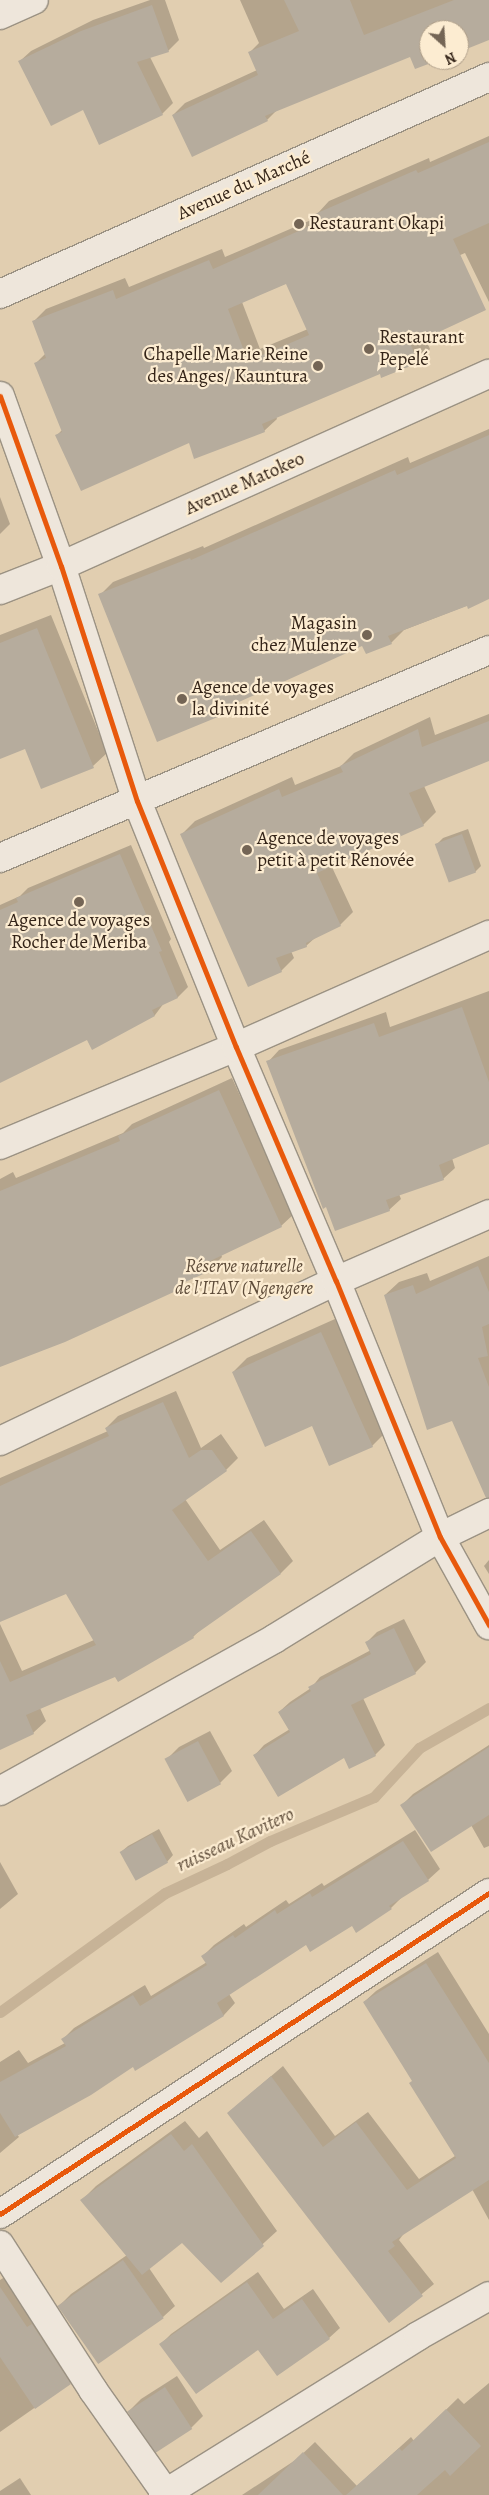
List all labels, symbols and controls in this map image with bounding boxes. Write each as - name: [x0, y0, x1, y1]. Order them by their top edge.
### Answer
- north arrow: [419, 20, 469, 70]
- text: N: [442, 47, 459, 69]
- street label: Avenue du Marché: [174, 146, 314, 226]
- place label: Restaurant Okapi: [309, 213, 444, 235]
- marker: Restaurant Okapi: [293, 218, 305, 230]
- place label: Restaurant Pepelé: [379, 327, 464, 371]
- marker: Restaurant Pepelé: [363, 343, 375, 355]
- place label: Chapelle Marie Reine des Anges/ Kauntura: [144, 344, 308, 388]
- marker: Chapelle Marie Reine des Anges/ Kauntura: [312, 360, 324, 372]
- street label: Avenue Matokeo: [182, 448, 308, 520]
- place label: Magasin chez Mulenze: [251, 613, 357, 657]
- marker: Magasin chez Mulenze: [361, 629, 373, 641]
- place label: Agence de voyages la divinité: [192, 677, 334, 721]
- marker: Agence de voyages la divinité: [176, 693, 188, 705]
- place label: Agence de voyages petit à petit Rénovée: [257, 828, 414, 872]
- marker: Agence de voyages petit à petit Rénovée: [241, 844, 253, 856]
- marker: Agence de voyages Rocher de Meriba: [73, 896, 85, 908]
- place label: Agence de voyages Rocher de Meriba: [8, 910, 150, 954]
- park label: Réserve naturelle de l'ITAV (Ngengere: [175, 1256, 313, 1300]
- water label: ruisseau Kavitero: [172, 1801, 298, 1877]

